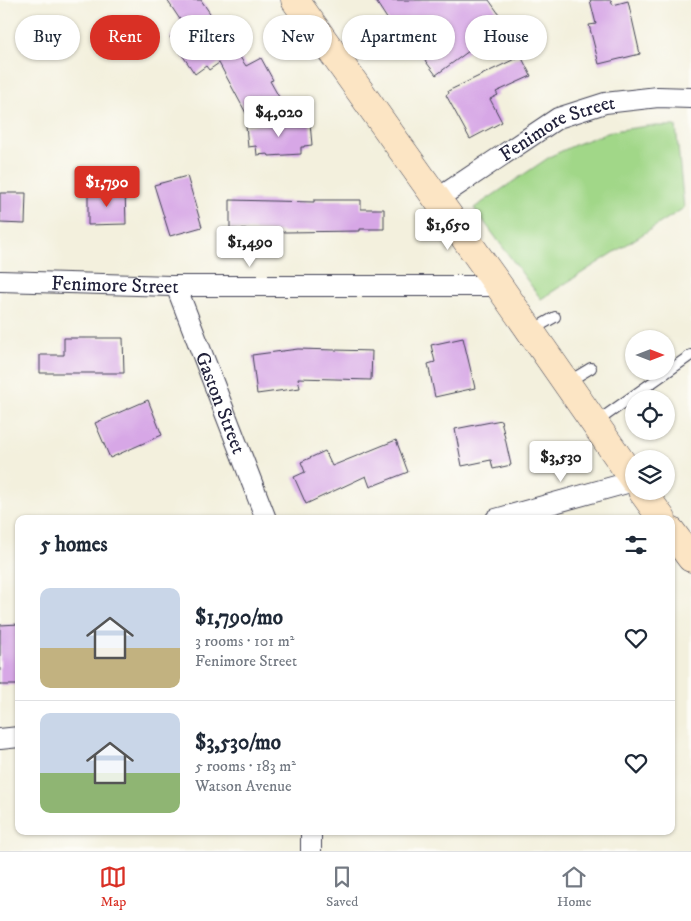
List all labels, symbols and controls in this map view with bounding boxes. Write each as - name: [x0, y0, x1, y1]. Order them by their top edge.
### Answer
- chip: Buy: [15, 15, 80, 60]
- chip: Rent: [90, 15, 160, 60]
- chip: Filters: [170, 15, 253, 60]
- chip: New: [263, 15, 332, 60]
- chip: Apartment: [342, 15, 455, 60]
- chip: House: [465, 15, 547, 60]
- street label: Fenimore Street: [495, 91, 616, 168]
- pin: $4,020: [238, 96, 320, 138]
- text: $4,020: [255, 102, 303, 122]
- pin: $1,790: [66, 166, 148, 208]
- text: $1,790: [86, 172, 128, 192]
- pin: $1,650: [407, 208, 489, 251]
- text: $1,650: [426, 215, 470, 235]
- pin: $1,490: [209, 226, 291, 268]
- text: $1,490: [227, 232, 273, 252]
- street label: Fenimore Street: [51, 272, 179, 300]
- north arrow: [625, 330, 675, 380]
- map controls: [625, 330, 675, 500]
- street label: Gaston Street: [189, 349, 251, 458]
- button: locate: [625, 390, 675, 440]
- pin: $3,530: [520, 440, 602, 483]
- text: $3,530: [540, 447, 582, 467]
- button: layers: [625, 450, 675, 500]
- icon: filters: [622, 531, 650, 559]
- text: 5 homes: [40, 532, 108, 558]
- text: $1,790/mo: [195, 605, 283, 631]
- icon: home: [80, 608, 140, 668]
- icon: heart: [622, 624, 650, 652]
- text: 3 rooms · 101 m²: [195, 631, 294, 651]
- text: Fenimore Street: [195, 651, 297, 671]
- text: $3,530/mo: [195, 730, 281, 756]
- icon: home: [80, 733, 140, 793]
- icon: heart: [622, 749, 650, 777]
- text: 5 rooms · 183 m²: [195, 756, 296, 776]
- text: Watson Avenue: [195, 776, 292, 796]
- tab: Map: [99, 863, 127, 911]
- tab: Saved: [326, 863, 358, 911]
- tab: Home: [557, 863, 592, 911]

